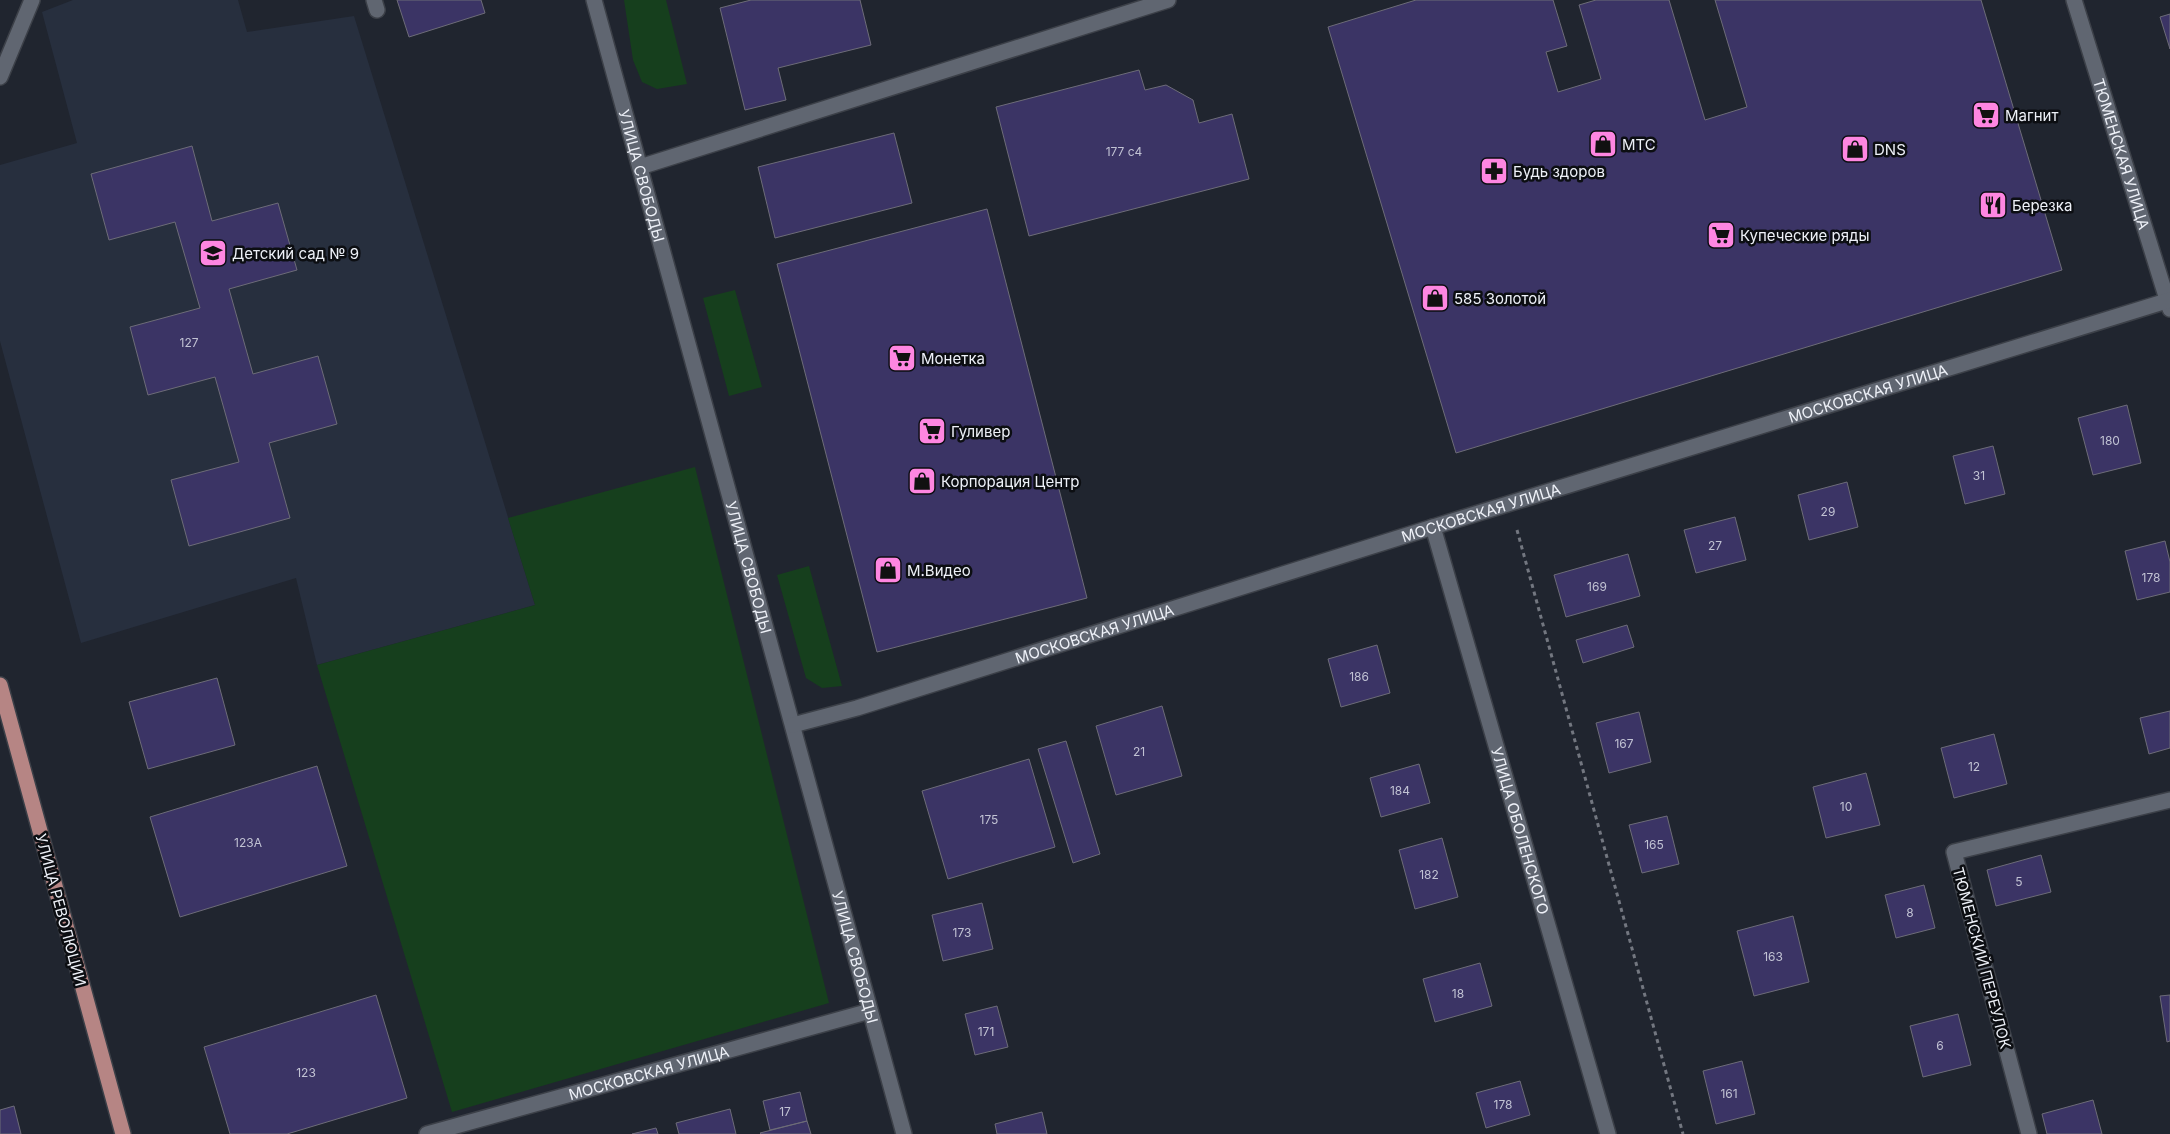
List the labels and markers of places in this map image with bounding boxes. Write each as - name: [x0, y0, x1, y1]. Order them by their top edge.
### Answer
- supermarket icon: Магнит: [1971, 100, 2001, 130]
- place label: Магнит: [2005, 106, 2058, 125]
- shop icon: МТС: [1588, 129, 1618, 159]
- shop icon: DNS: [1840, 134, 1870, 164]
- place label: МТС: [1622, 135, 1656, 154]
- place label: DNS: [1874, 140, 1906, 159]
- pharmacy icon: Будь здоров: [1479, 156, 1509, 186]
- place label: Будь здоров: [1513, 162, 1605, 181]
- restaurant icon: Березка: [1978, 190, 2008, 220]
- place label: Березка: [2012, 196, 2072, 215]
- supermarket icon: Купеческие ряды: [1706, 220, 1736, 250]
- place label: Купеческие ряды: [1740, 226, 1870, 245]
- school or university icon: Детский сад № 9: [198, 238, 228, 268]
- place label: Детский сад № 9: [232, 244, 359, 263]
- shop icon: 585 Золотой: [1420, 283, 1450, 313]
- place label: 585 Золотой: [1454, 289, 1546, 308]
- supermarket icon: Монетка: [887, 343, 917, 373]
- place label: Монетка: [921, 349, 985, 368]
- supermarket icon: Гуливер: [917, 416, 947, 446]
- place label: Гуливер: [951, 422, 1010, 441]
- shop icon: Корпорация Центр: [907, 466, 937, 496]
- place label: Корпорация Центр: [941, 472, 1079, 491]
- shop icon: М.Видео: [873, 555, 903, 585]
- place label: М.Видео: [907, 561, 971, 580]

